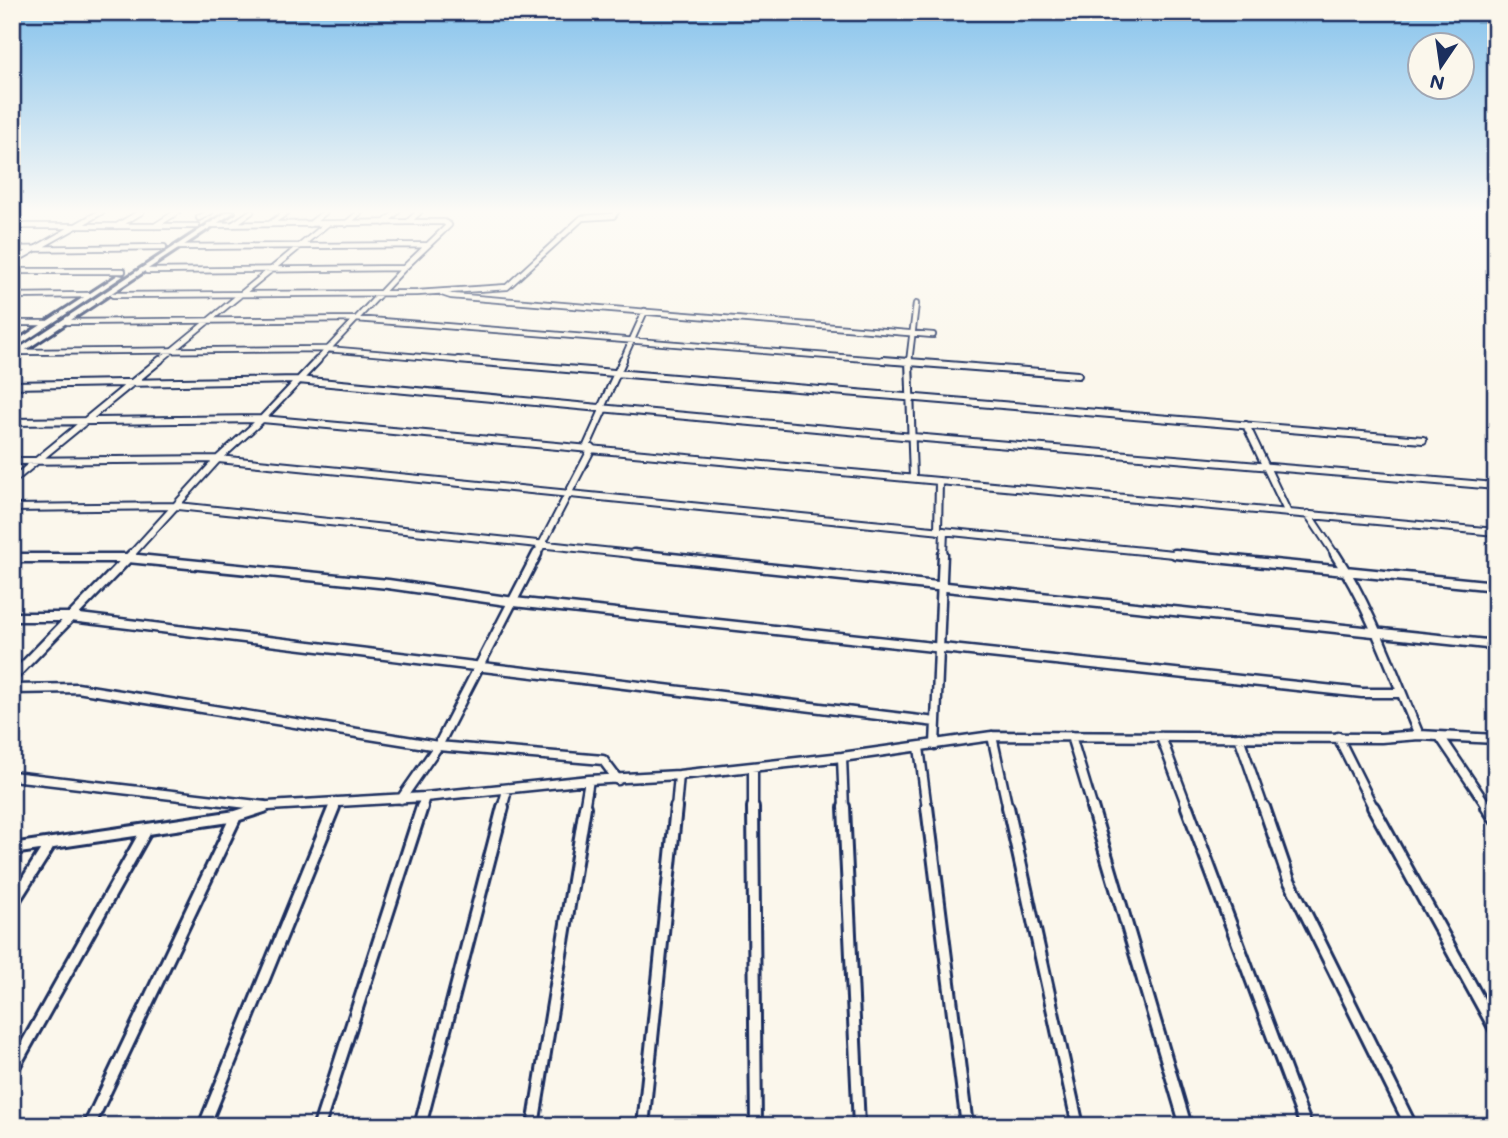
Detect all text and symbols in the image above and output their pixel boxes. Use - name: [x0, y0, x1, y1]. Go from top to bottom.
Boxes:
- north arrow: [1406, 32, 1476, 102]
- text: N: [1427, 69, 1447, 97]

